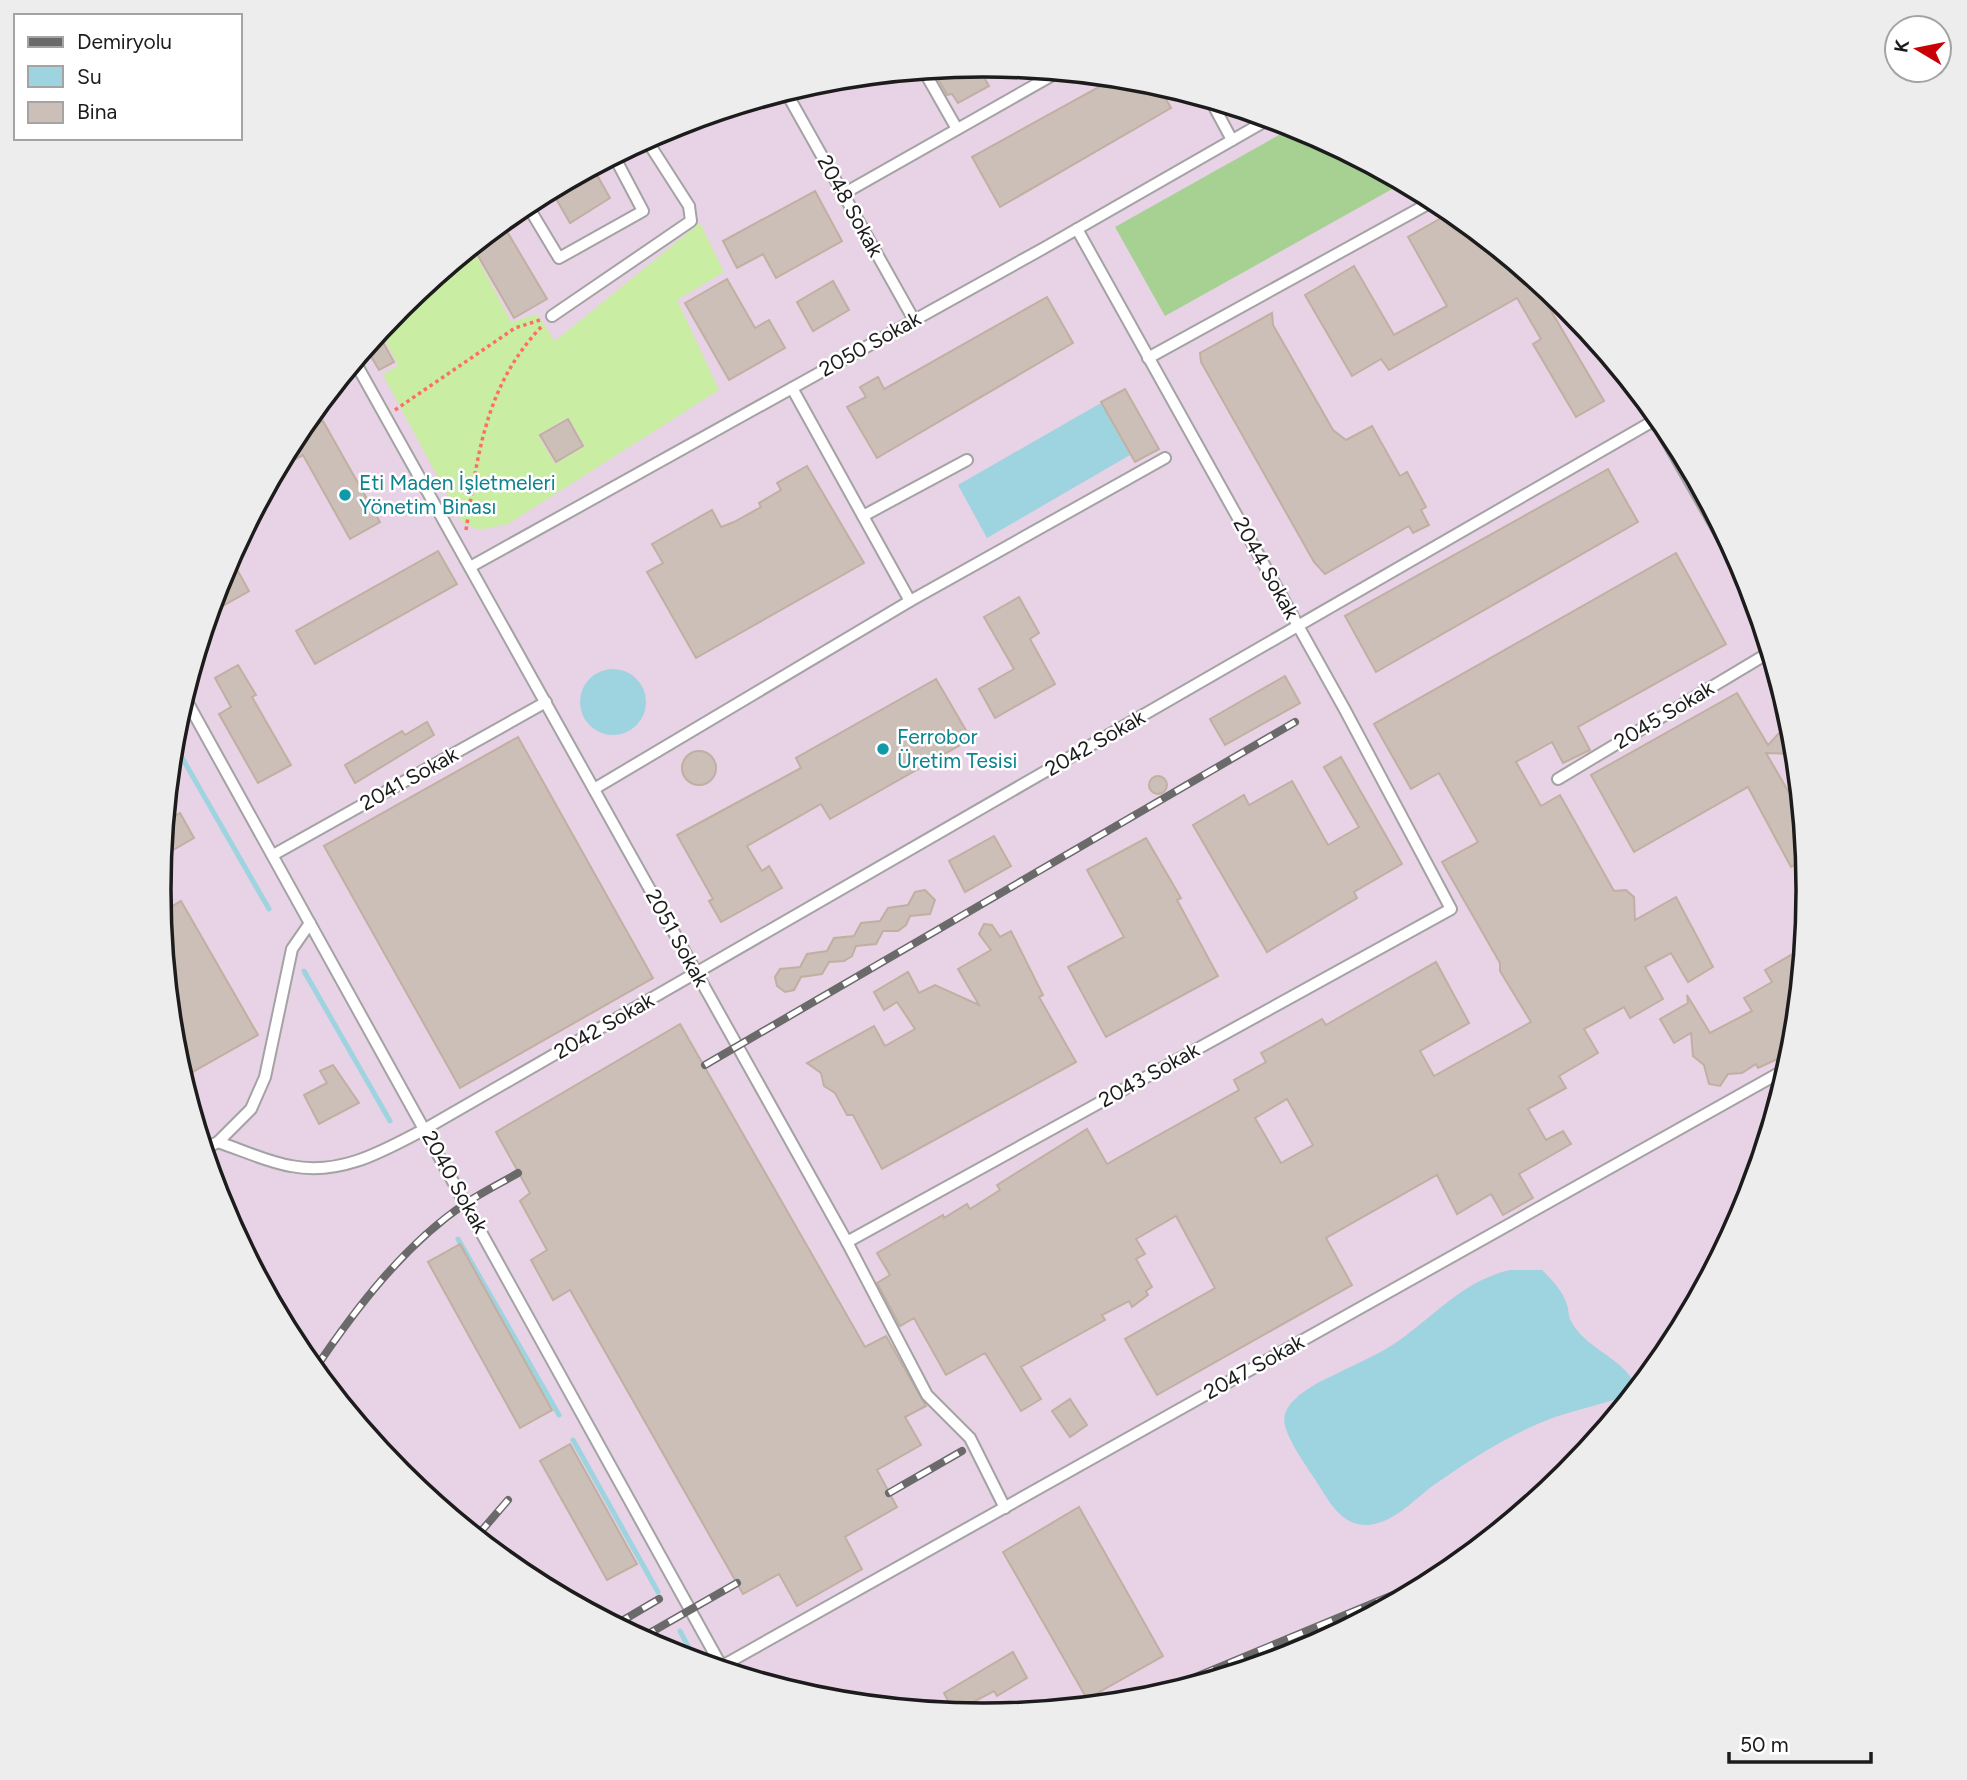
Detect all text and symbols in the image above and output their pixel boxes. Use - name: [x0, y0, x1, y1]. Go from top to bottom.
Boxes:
- legend: [14, 14, 242, 140]
- north arrow: [1883, 14, 1953, 84]
- text: Demiryolu: [77, 29, 172, 54]
- text: K: [1889, 38, 1914, 54]
- text: Su: [77, 64, 102, 89]
- text: Bina: [77, 99, 117, 124]
- street label: 2048 Sokak: [812, 151, 889, 262]
- street label: 2050 Sokak: [815, 305, 925, 382]
- place label: Eti Maden İşletmeleri Yönetim Binası: [359, 470, 556, 519]
- marker: Eti Maden İşletmeleri Yönetim Binası: [337, 487, 353, 503]
- street label: 2044 Sokak: [1228, 513, 1305, 624]
- street label: 2045 Sokak: [1610, 675, 1719, 754]
- street label: 2042 Sokak: [1040, 704, 1150, 781]
- place label: Ferrobor Üretim Tesisi: [897, 724, 1017, 773]
- street label: 2041 Sokak: [355, 741, 463, 816]
- marker: Ferrobor Üretim Tesisi: [875, 741, 891, 757]
- street label: 2051 Sokak: [641, 885, 715, 991]
- street label: 2042 Sokak: [549, 987, 659, 1064]
- street label: 2043 Sokak: [1094, 1036, 1204, 1112]
- street label: 2040 Sokak: [417, 1126, 494, 1238]
- street label: 2047 Sokak: [1199, 1328, 1309, 1404]
- scale bar: [1729, 1720, 1871, 1764]
- text: 50 m: [1740, 1732, 1789, 1757]

